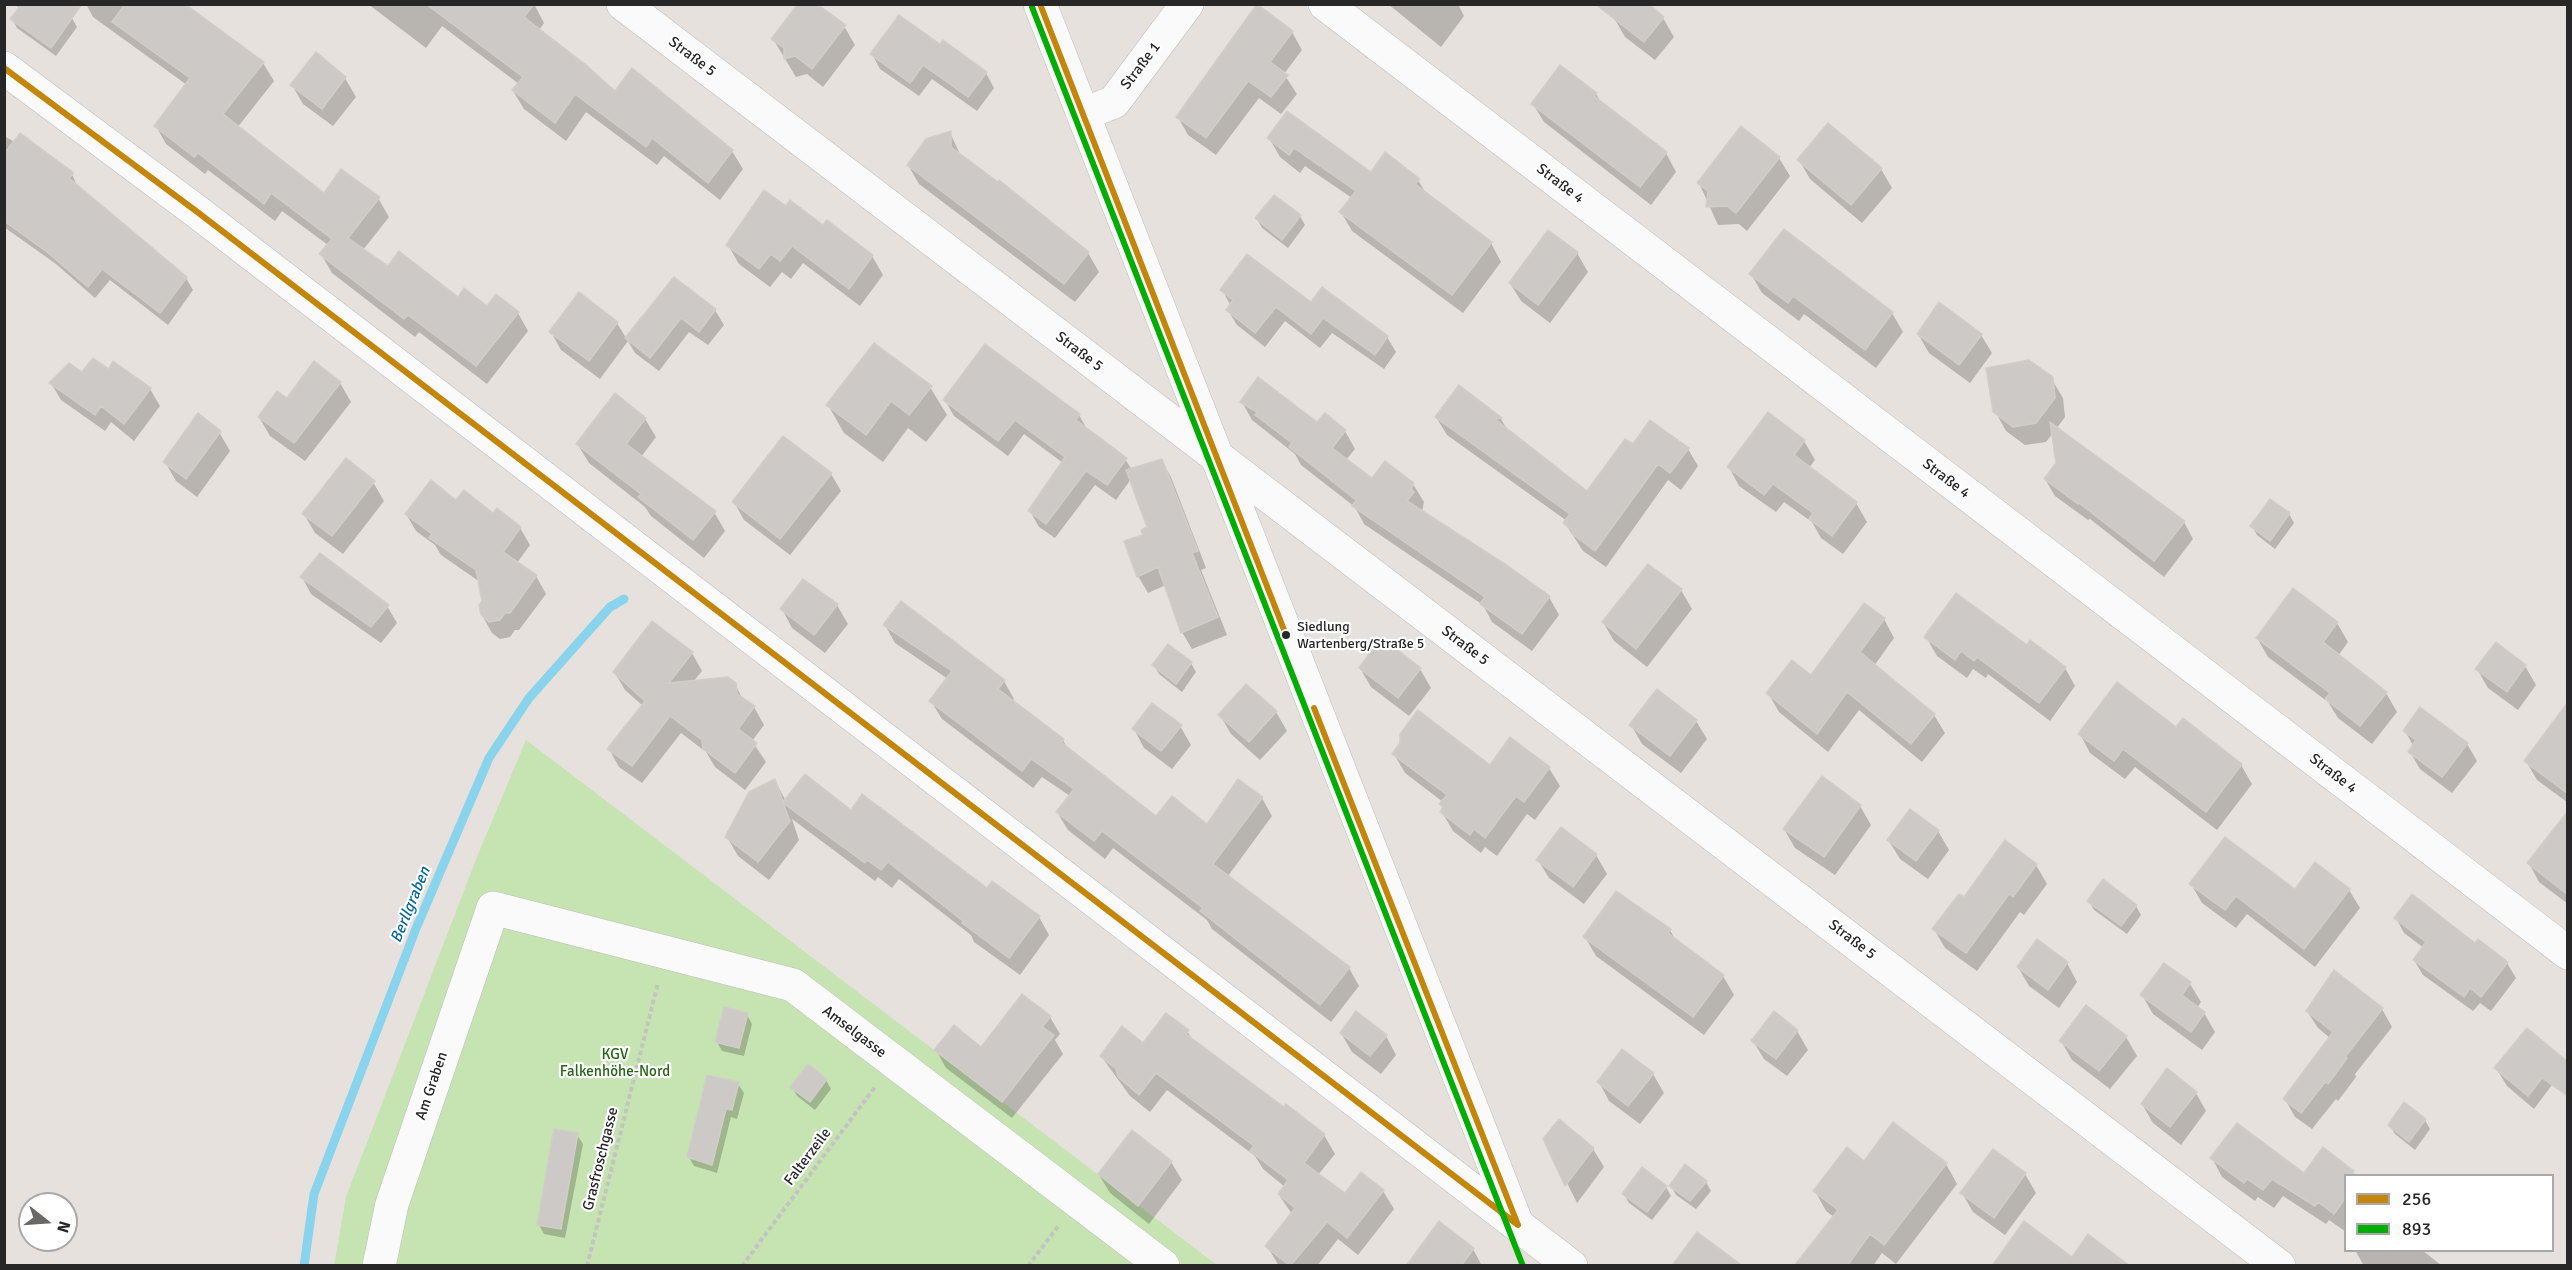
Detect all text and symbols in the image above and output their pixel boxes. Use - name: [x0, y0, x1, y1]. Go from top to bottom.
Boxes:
- street label: Straße 5: [665, 33, 719, 81]
- street label: Straße 1: [1117, 39, 1165, 93]
- street label: Straße 4: [1533, 160, 1587, 208]
- street label: Straße 5: [1052, 328, 1106, 376]
- street label: Straße 4: [1919, 455, 1973, 503]
- place label: Siedlung Wartenberg/Straße 5: [1297, 619, 1424, 652]
- street label: Straße 5: [1438, 622, 1492, 670]
- marker: Siedlung Wartenberg/Straße 5: [1280, 629, 1292, 641]
- street label: Straße 4: [2306, 750, 2360, 798]
- water label: Berllgraben: [387, 864, 435, 946]
- street label: Straße 5: [1825, 916, 1879, 964]
- street label: Amselgasse: [818, 1002, 890, 1062]
- park label: KGV Falkenhöhe-Nord: [560, 1046, 670, 1081]
- street label: Am Graben: [412, 1050, 452, 1122]
- street label: Grasfroschgasse: [580, 1106, 622, 1212]
- street label: Falterzeile: [781, 1125, 835, 1189]
- legend: [2344, 1174, 2554, 1252]
- text: 256: [2402, 1188, 2431, 1210]
- north arrow: [18, 1192, 78, 1252]
- text: N: [52, 1218, 74, 1235]
- text: 893: [2402, 1218, 2431, 1240]

